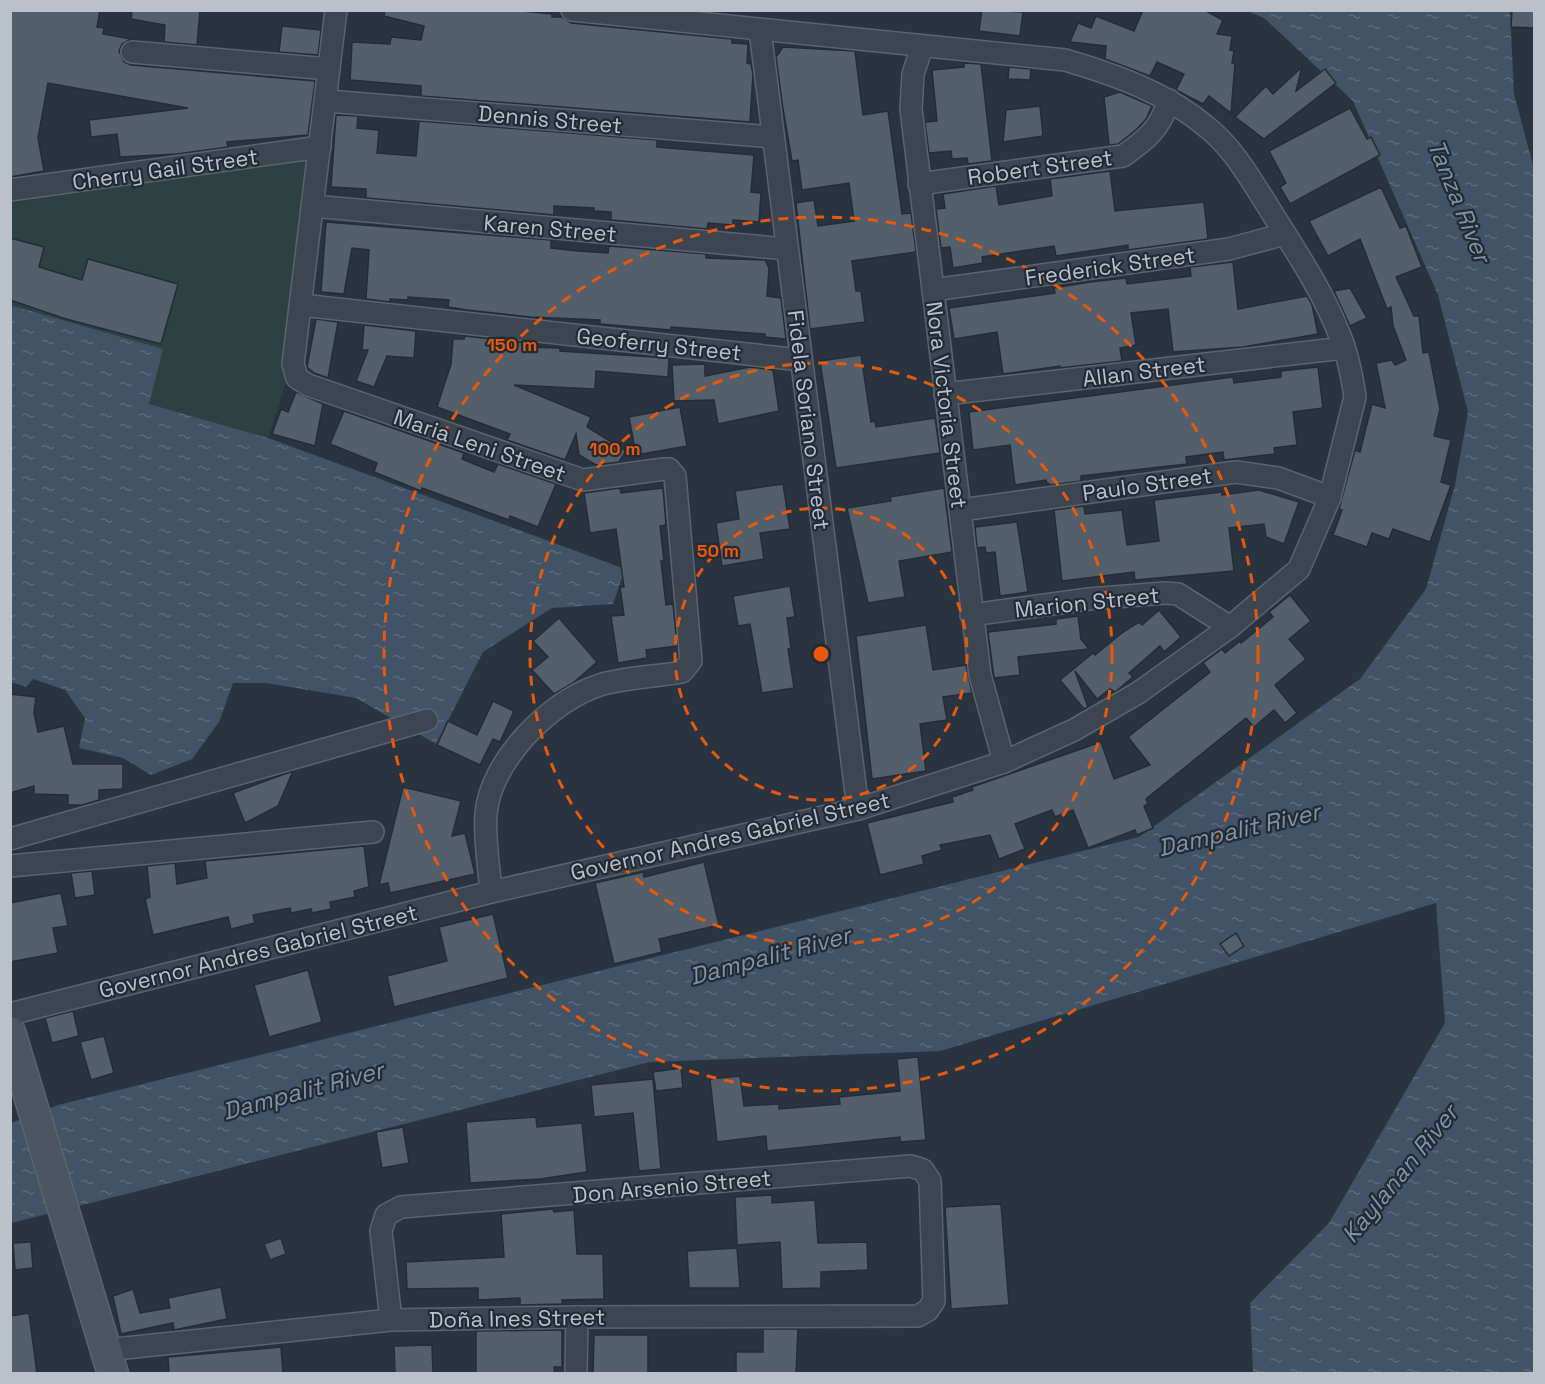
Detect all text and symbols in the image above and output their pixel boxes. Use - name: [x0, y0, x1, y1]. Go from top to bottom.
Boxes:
- street label: Dennis Street: [477, 99, 623, 139]
- water label: Tanza River: [1421, 135, 1499, 269]
- street label: Cherry Gail Street: [70, 142, 260, 196]
- street label: Robert Street: [966, 143, 1114, 191]
- street label: Karen Street: [482, 208, 618, 248]
- street label: Frederick Street: [1023, 240, 1197, 292]
- street label: Nora Victoria Street: [920, 300, 974, 510]
- street label: Fidela Soriano Street: [782, 308, 836, 532]
- street label: Geoferry Street: [575, 321, 743, 367]
- text: 150 m: [487, 333, 537, 356]
- street label: Allan Street: [1081, 350, 1207, 392]
- street label: Maria Leni Street: [390, 402, 570, 488]
- text: 100 m: [589, 437, 641, 460]
- street label: Paulo Street: [1080, 461, 1214, 507]
- text: 50 m: [697, 539, 739, 562]
- street label: Marion Street: [1013, 580, 1161, 624]
- centre of rings: [811, 644, 831, 664]
- street label: Governor Andres Gabriel Street: [567, 786, 893, 886]
- water label: Dampalit River: [1155, 795, 1326, 863]
- street label: Governor Andres Gabriel Street: [96, 898, 420, 1004]
- water label: Dampalit River: [686, 918, 857, 992]
- water label: Dampalit River: [219, 1053, 390, 1127]
- water label: Kaylanan River: [1335, 1096, 1467, 1249]
- street label: Don Arsenio Street: [572, 1163, 772, 1209]
- street label: Doña Ines Street: [429, 1302, 605, 1334]

